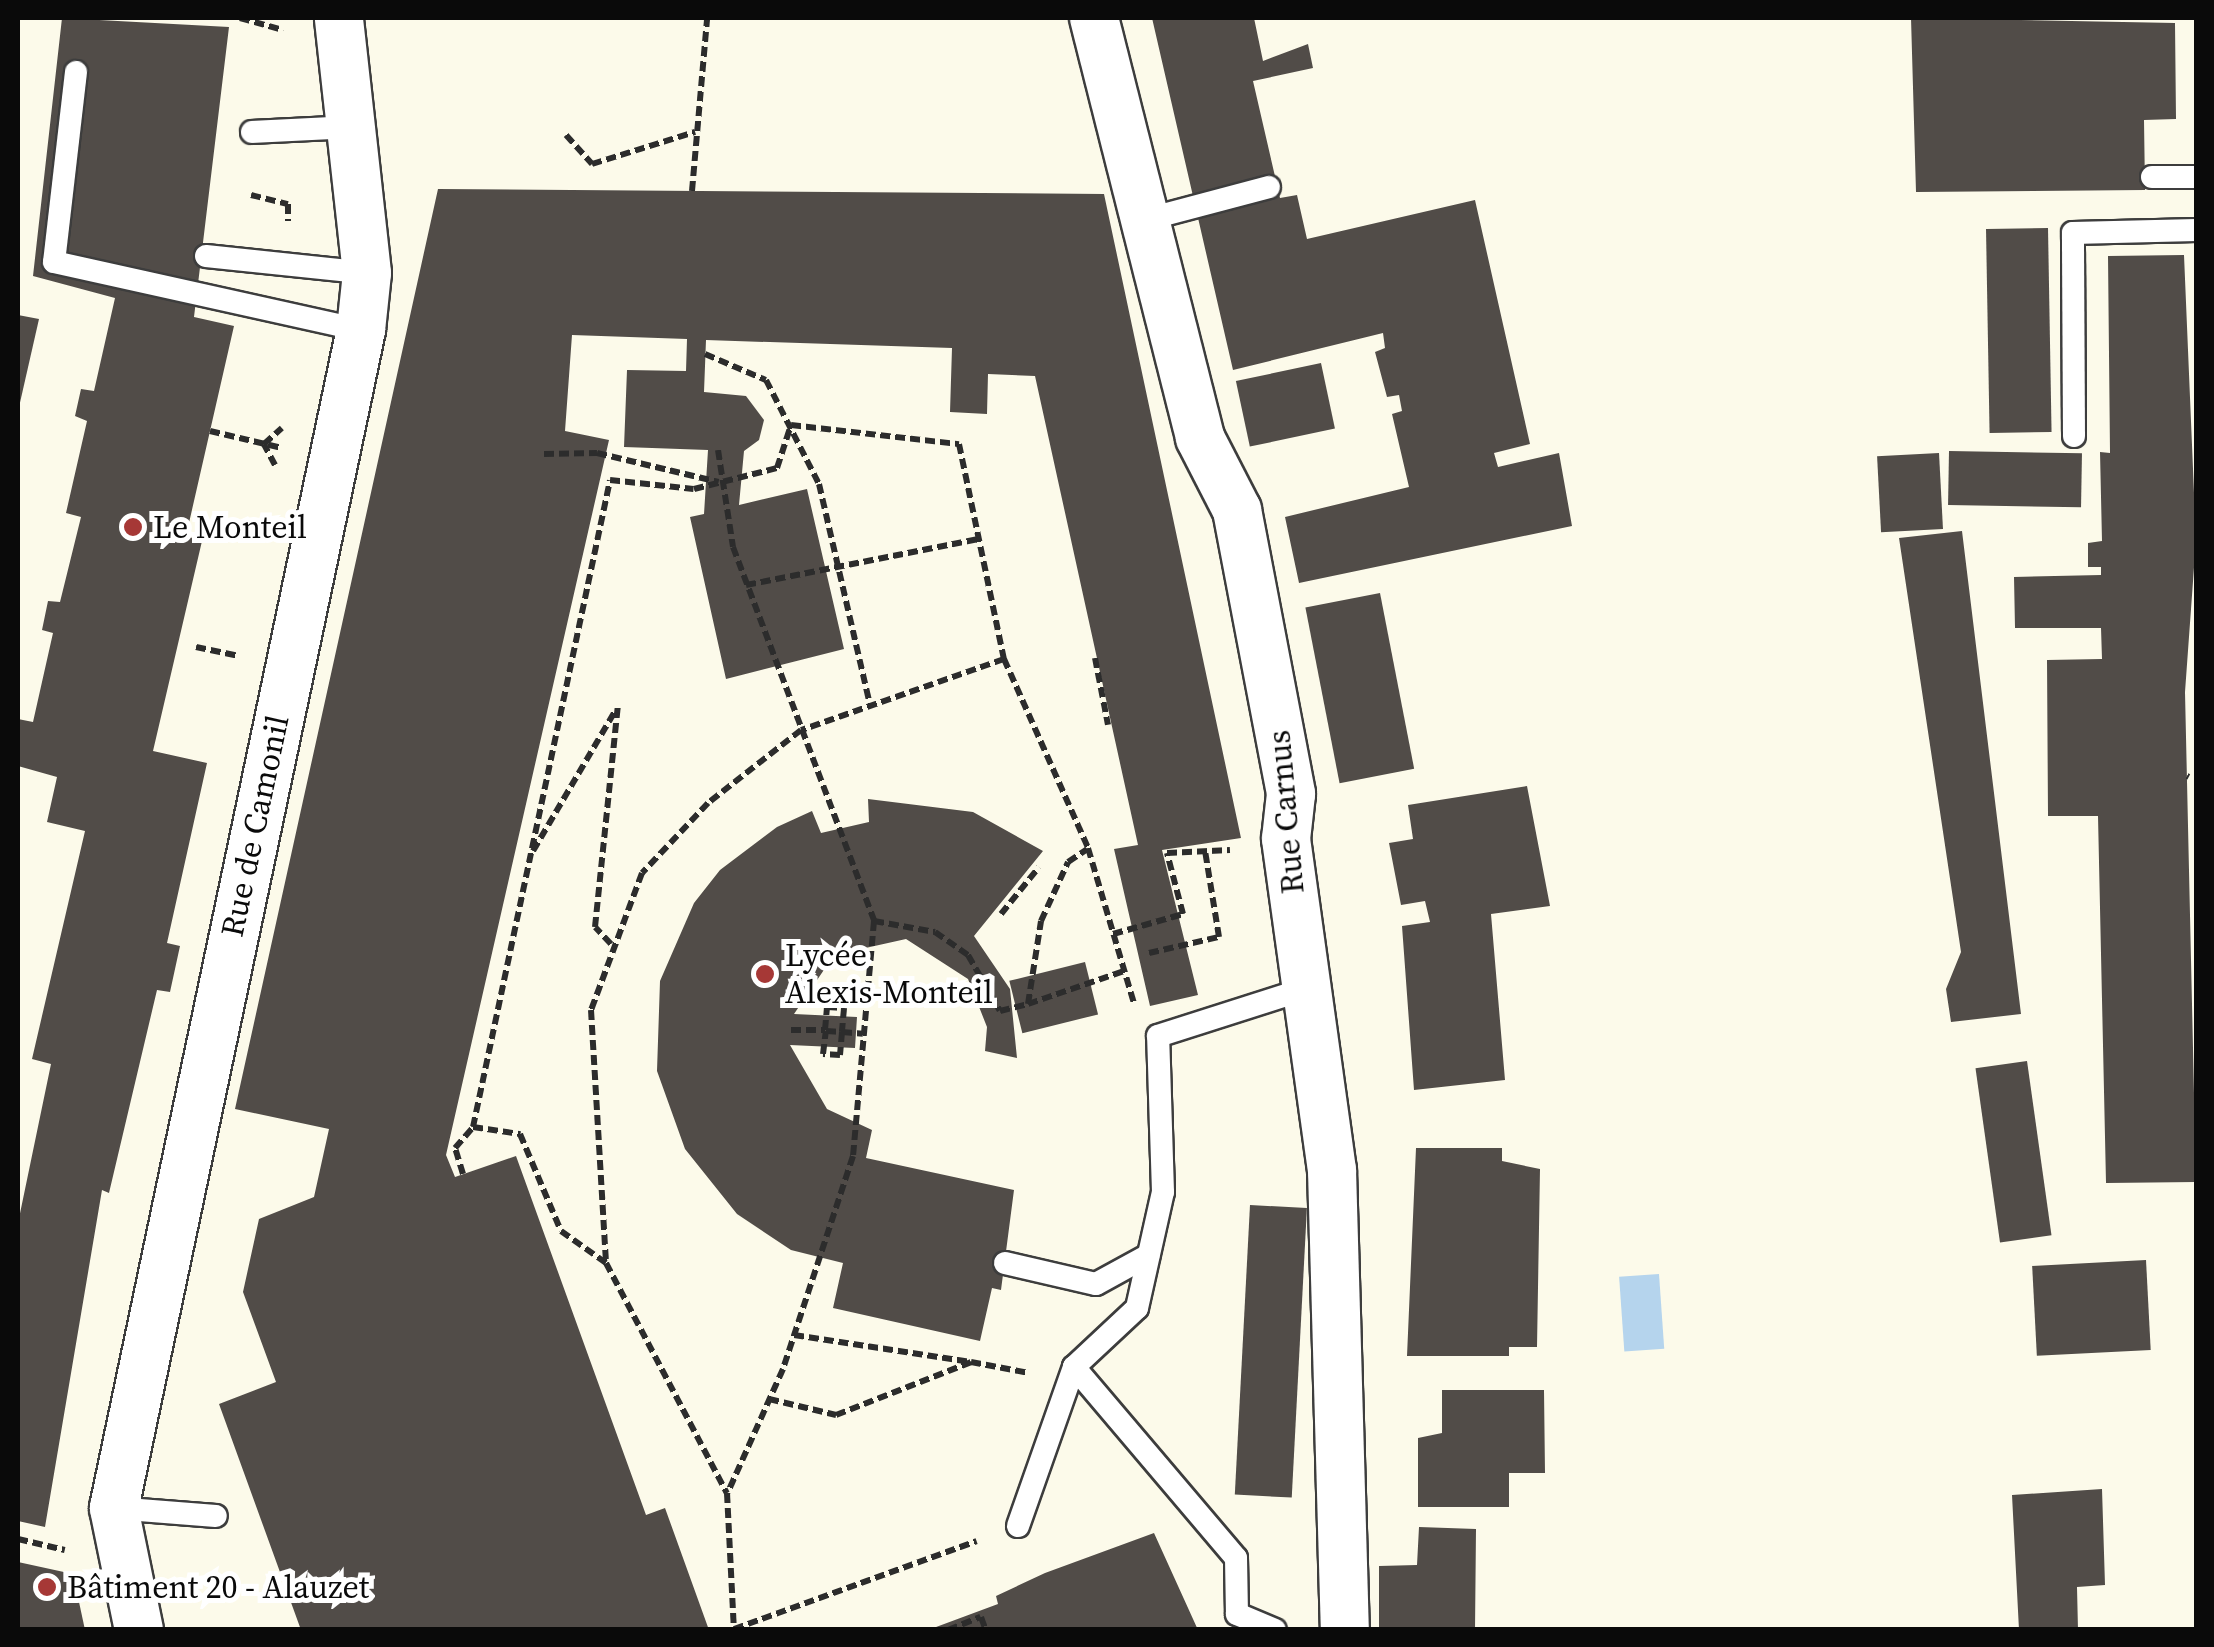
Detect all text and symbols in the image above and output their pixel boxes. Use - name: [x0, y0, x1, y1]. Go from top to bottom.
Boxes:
- place label: Le Monteil: [153, 508, 307, 546]
- marker: Le Monteil: [122, 516, 144, 538]
- street label: Rue de Camonil: [213, 712, 297, 940]
- street label: Rue Carnus: [1260, 729, 1312, 895]
- place label: Lycée Alexis-Monteil: [785, 937, 993, 1012]
- marker: Lycée Alexis-Monteil: [754, 963, 776, 985]
- place label: Bâtiment 20 - Alauzet: [67, 1568, 369, 1606]
- marker: Bâtiment 20 - Alauzet: [36, 1576, 58, 1598]

